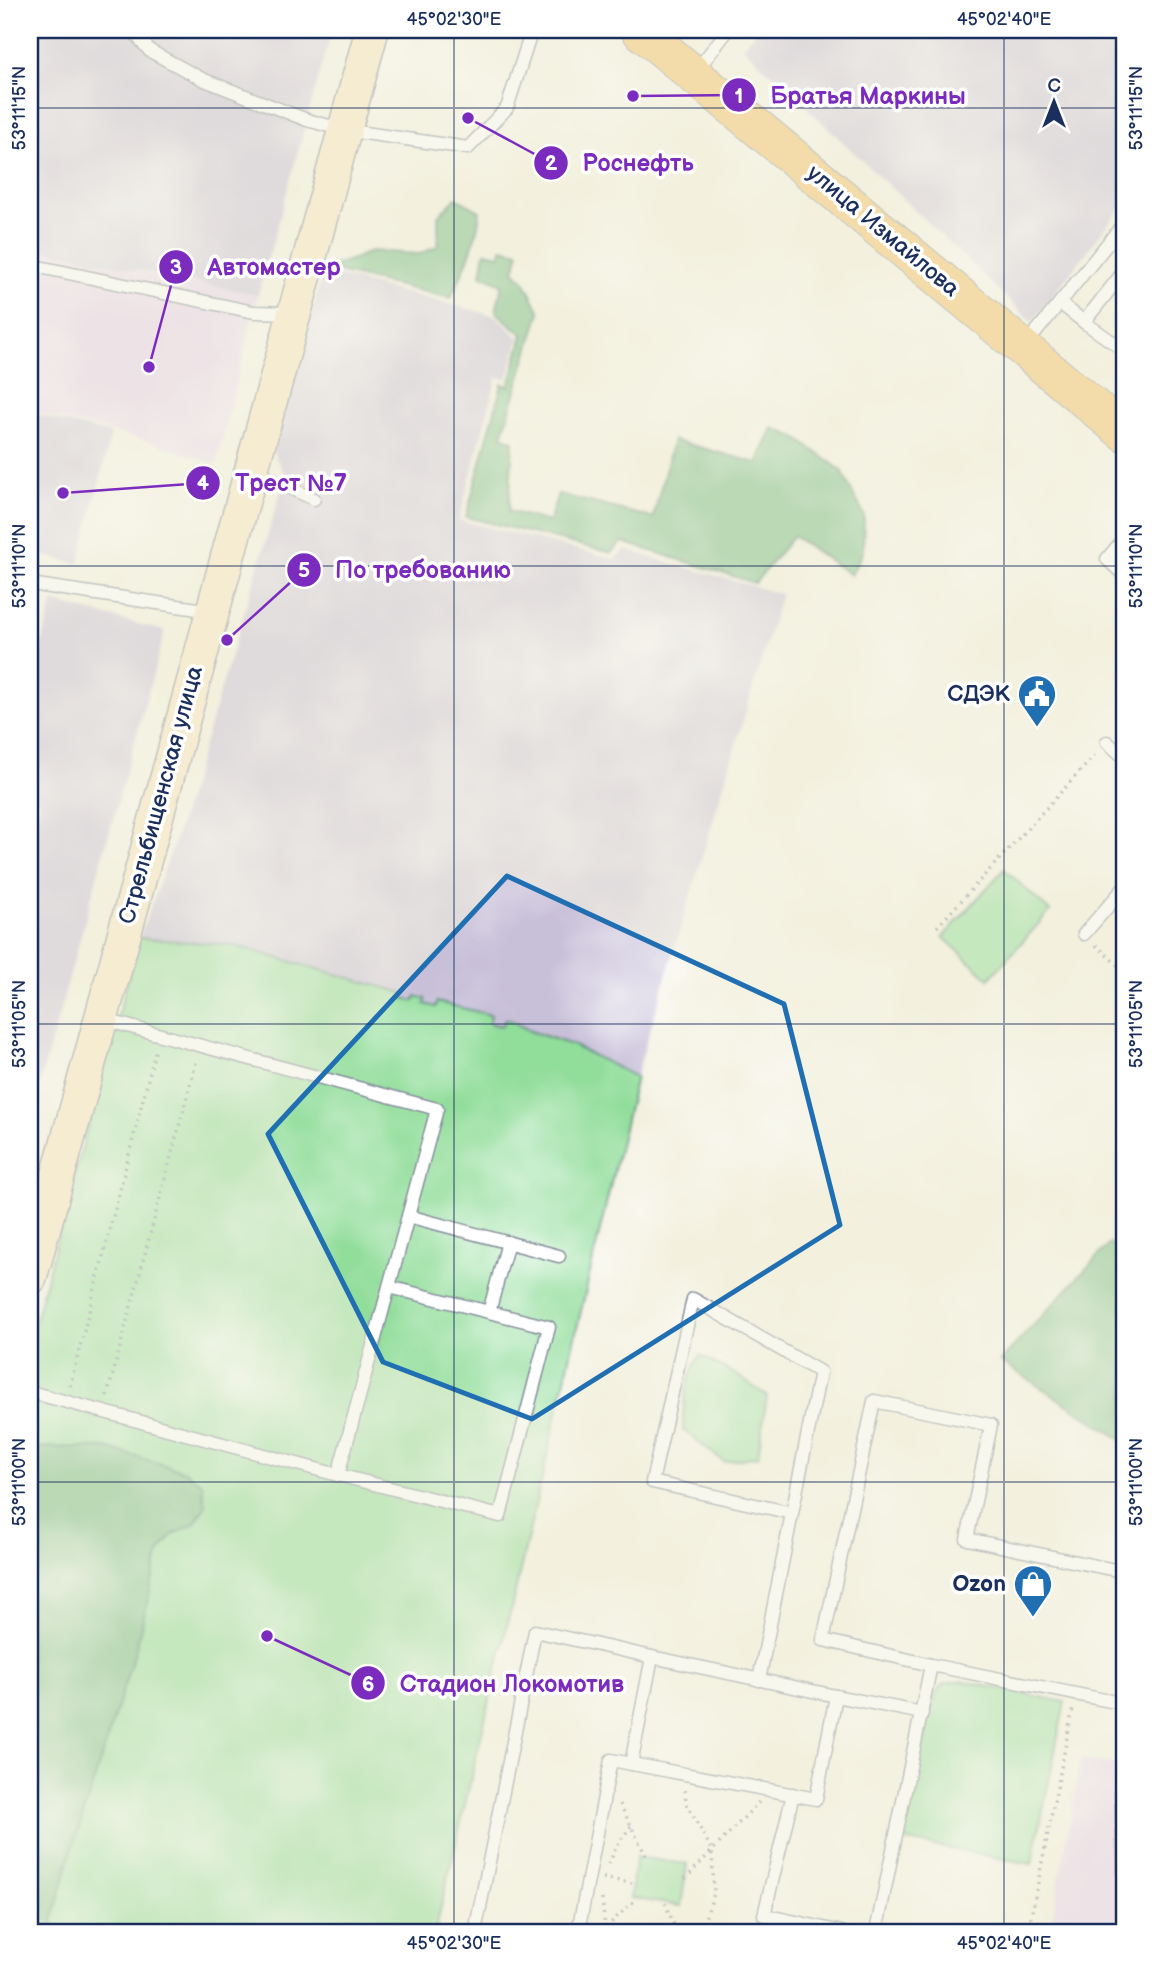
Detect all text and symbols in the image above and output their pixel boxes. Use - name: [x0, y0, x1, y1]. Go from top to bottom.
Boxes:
- text: 45°02'30"E: [407, 9, 502, 30]
- text: 45°02'40"E: [957, 9, 1052, 30]
- text: 53°11'15"N: [9, 66, 30, 150]
- north arrow: [1018, 66, 1088, 136]
- text: 53°11'15"N: [1126, 66, 1147, 150]
- callout: Братья Маркины: [721, 73, 980, 118]
- text: С: [1047, 75, 1061, 98]
- text: Братья Маркины: [770, 82, 966, 111]
- text: 1: [735, 84, 743, 109]
- callout: Роснефть: [533, 140, 707, 185]
- text: Роснефть: [582, 149, 694, 178]
- text: 2: [545, 151, 558, 176]
- street label: улица Измайлова: [801, 159, 965, 303]
- callout: Автомастер: [158, 244, 354, 289]
- text: Автомастер: [206, 253, 341, 282]
- text: 3: [170, 255, 182, 280]
- callout: Трест №7: [186, 460, 361, 505]
- text: Трест №7: [235, 469, 347, 498]
- text: 4: [197, 471, 210, 496]
- text: 53°11'10"N: [9, 523, 30, 609]
- text: 53°11'10"N: [1126, 523, 1147, 609]
- callout: По требованию: [286, 547, 525, 592]
- text: По требованию: [335, 556, 511, 585]
- text: 5: [298, 558, 310, 583]
- street label: Стрельбищенская улица: [113, 663, 209, 927]
- public building icon: СДЭК: [1016, 673, 1058, 728]
- place label: СДЭК: [947, 680, 1011, 708]
- text: 53°11'05"N: [9, 980, 30, 1068]
- text: 53°11'05"N: [1126, 980, 1147, 1068]
- text: 53°11'00"N: [9, 1438, 30, 1526]
- text: 53°11'00"N: [1126, 1438, 1147, 1526]
- shop icon: Ozon: [1012, 1563, 1054, 1618]
- place label: Ozon: [952, 1570, 1006, 1598]
- callout: Стадион Локомотив: [351, 1661, 638, 1706]
- text: Стадион Локомотив: [400, 1670, 624, 1699]
- text: 6: [362, 1672, 374, 1697]
- text: 45°02'30"E: [407, 1933, 502, 1954]
- text: 45°02'40"E: [957, 1933, 1052, 1954]

